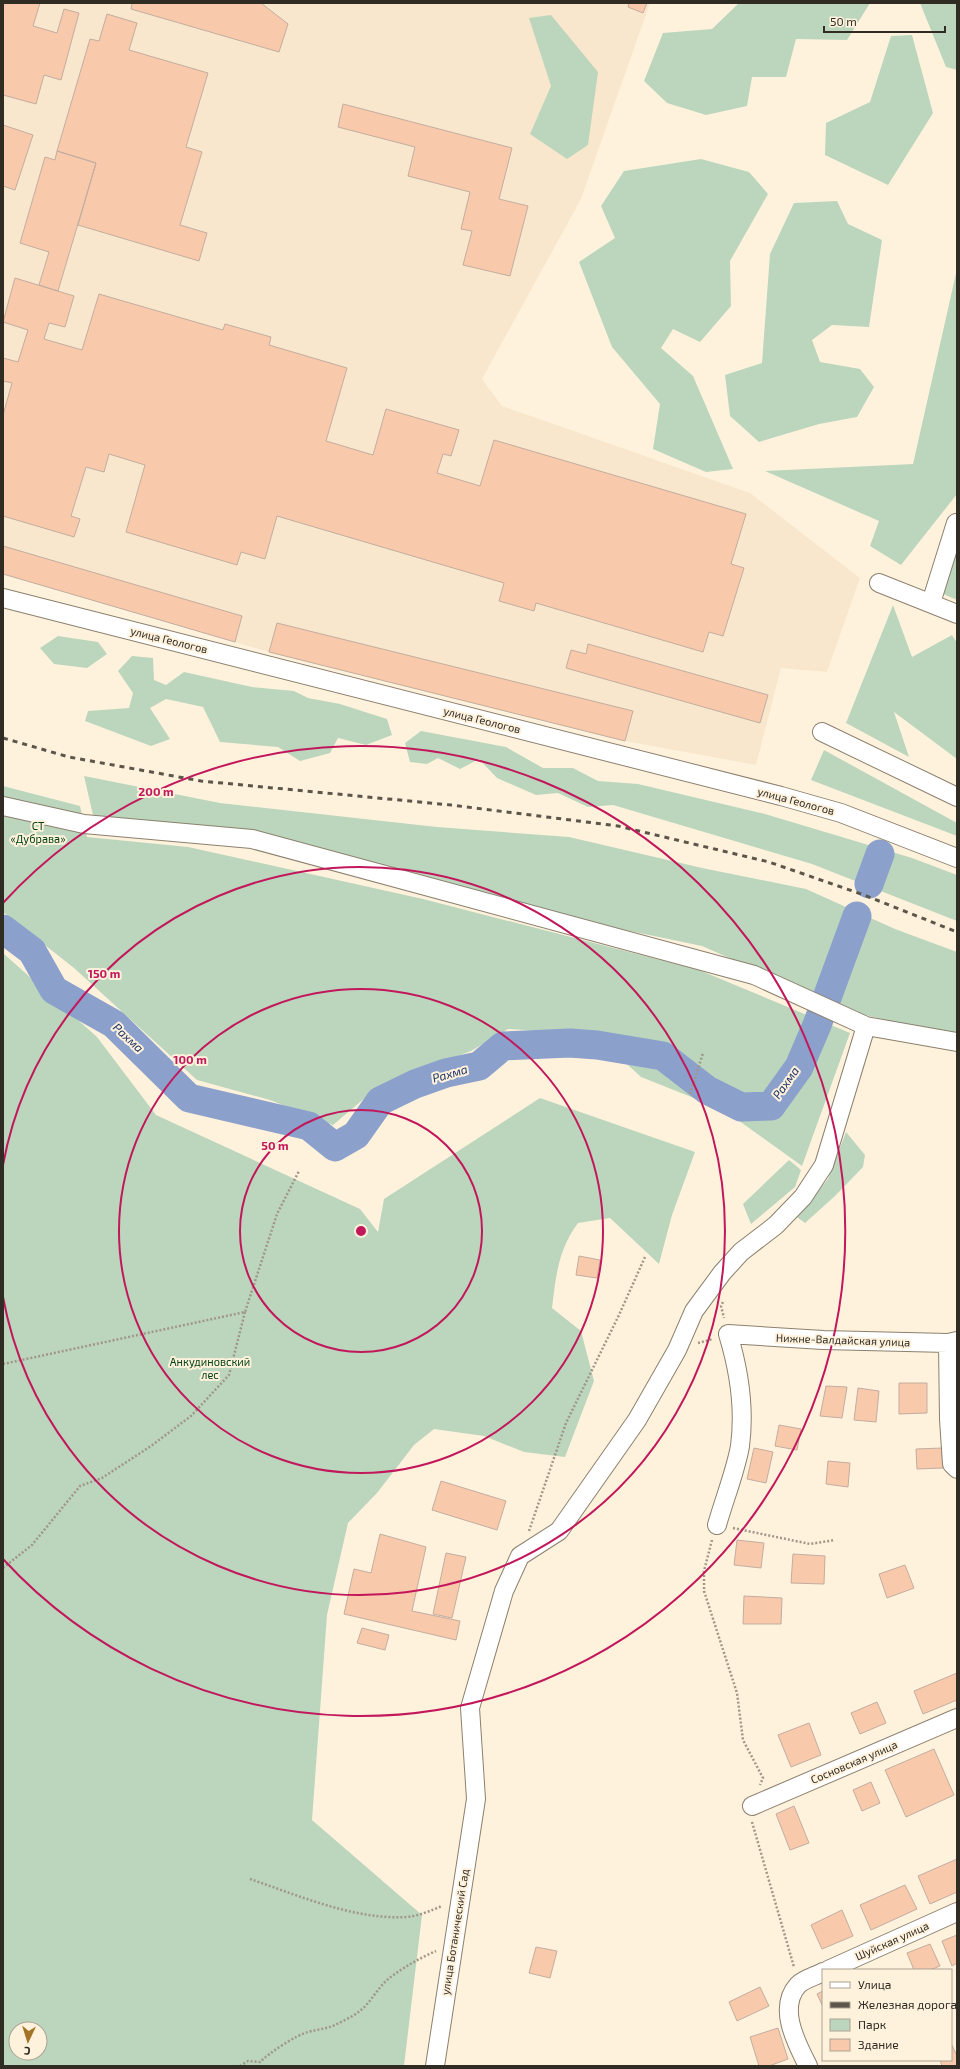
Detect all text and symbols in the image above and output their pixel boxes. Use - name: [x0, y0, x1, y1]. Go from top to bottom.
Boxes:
- scale bar: [824, 8, 945, 34]
- text: 50 m: [830, 14, 857, 28]
- street label: улица Геологов: [129, 624, 209, 656]
- street label: улица Геологов: [442, 704, 522, 736]
- text: 200 m: [138, 784, 174, 798]
- street label: улица Геологов: [756, 784, 836, 818]
- park label: СТ «Дубрава»: [10, 819, 66, 846]
- text: 150 m: [88, 966, 120, 980]
- water label: Рахма: [111, 1020, 147, 1055]
- text: 100 m: [173, 1052, 207, 1066]
- water label: Рахма: [430, 1061, 469, 1085]
- water label: Рахма: [769, 1064, 801, 1101]
- text: 50 m: [261, 1138, 289, 1152]
- centre of rings: [354, 1224, 368, 1238]
- street label: Нижне-Валдайская улица: [776, 1331, 910, 1349]
- park label: Анкудиновский лес: [170, 1355, 250, 1381]
- street label: Сосновская улица: [808, 1737, 900, 1787]
- street label: улица Ботанический Сад: [438, 1867, 472, 1996]
- street label: Шуйская улица: [853, 1919, 931, 1963]
- legend: [822, 1969, 952, 2061]
- text: Улица: [858, 1977, 891, 1991]
- text: Железная дорога: [858, 1997, 957, 2011]
- text: Парк: [858, 2017, 887, 2031]
- north arrow: [8, 2021, 48, 2061]
- text: Здание: [858, 2037, 899, 2051]
- text: С: [23, 2045, 31, 2058]

